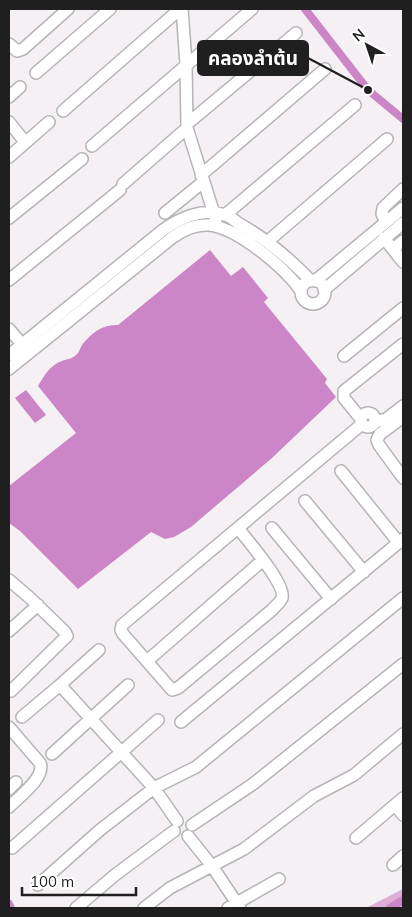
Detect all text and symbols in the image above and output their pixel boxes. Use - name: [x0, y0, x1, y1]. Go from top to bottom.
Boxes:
- north arrow: [342, 20, 392, 70]
- text: N: [349, 25, 368, 45]
- callout: คลองลำต้น: [198, 41, 308, 75]
- text: คลองลำต้น: [208, 46, 298, 70]
- scale bar: [22, 864, 136, 896]
- text: 100 m: [30, 872, 74, 891]

